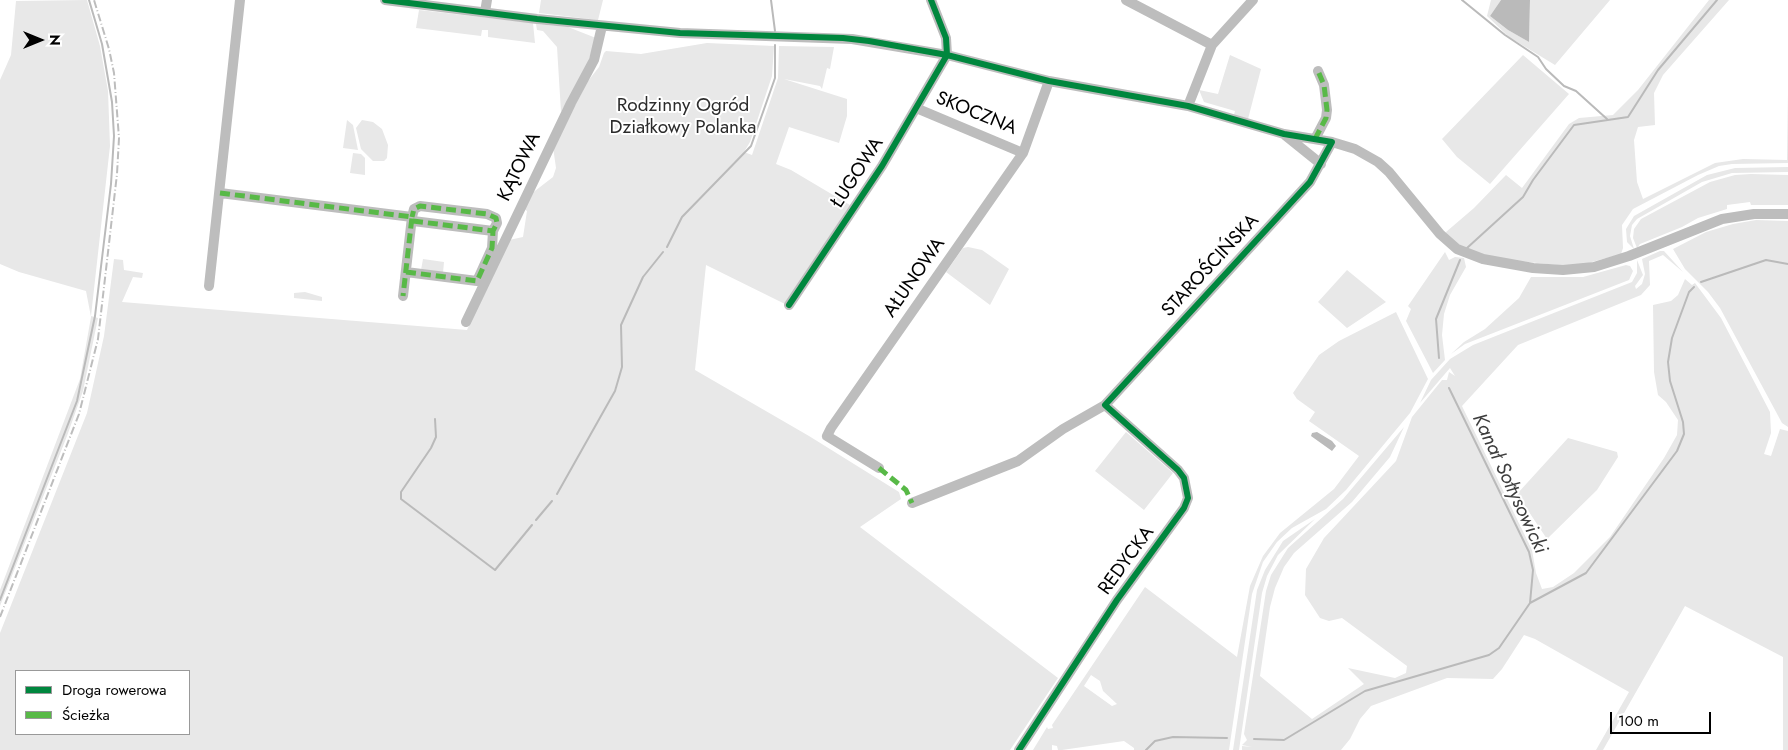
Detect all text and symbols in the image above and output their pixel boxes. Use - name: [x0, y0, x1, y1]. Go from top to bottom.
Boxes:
- north arrow: [15, 15, 65, 65]
- text: N: [45, 34, 65, 46]
- street label: SKOCZNA: [932, 87, 1020, 141]
- park label: Rodzinny Ogród Działkowy Polanka: [609, 95, 757, 139]
- street label: KĄTOWA: [494, 129, 546, 205]
- street label: ŁUGOWA: [827, 134, 889, 212]
- street label: STAROŚCIŃSKA: [1158, 210, 1264, 322]
- street label: AŁUNOWA: [879, 234, 951, 322]
- water label: Kanał Sołtysowicki: [1466, 410, 1552, 558]
- street label: REDYCKA: [1094, 522, 1160, 600]
- legend: [15, 670, 190, 735]
- text: Droga rowerowa: [62, 679, 166, 701]
- scale bar: [1613, 702, 1714, 734]
- text: Ścieżka: [62, 704, 110, 726]
- text: 100 m: [1618, 710, 1659, 732]

